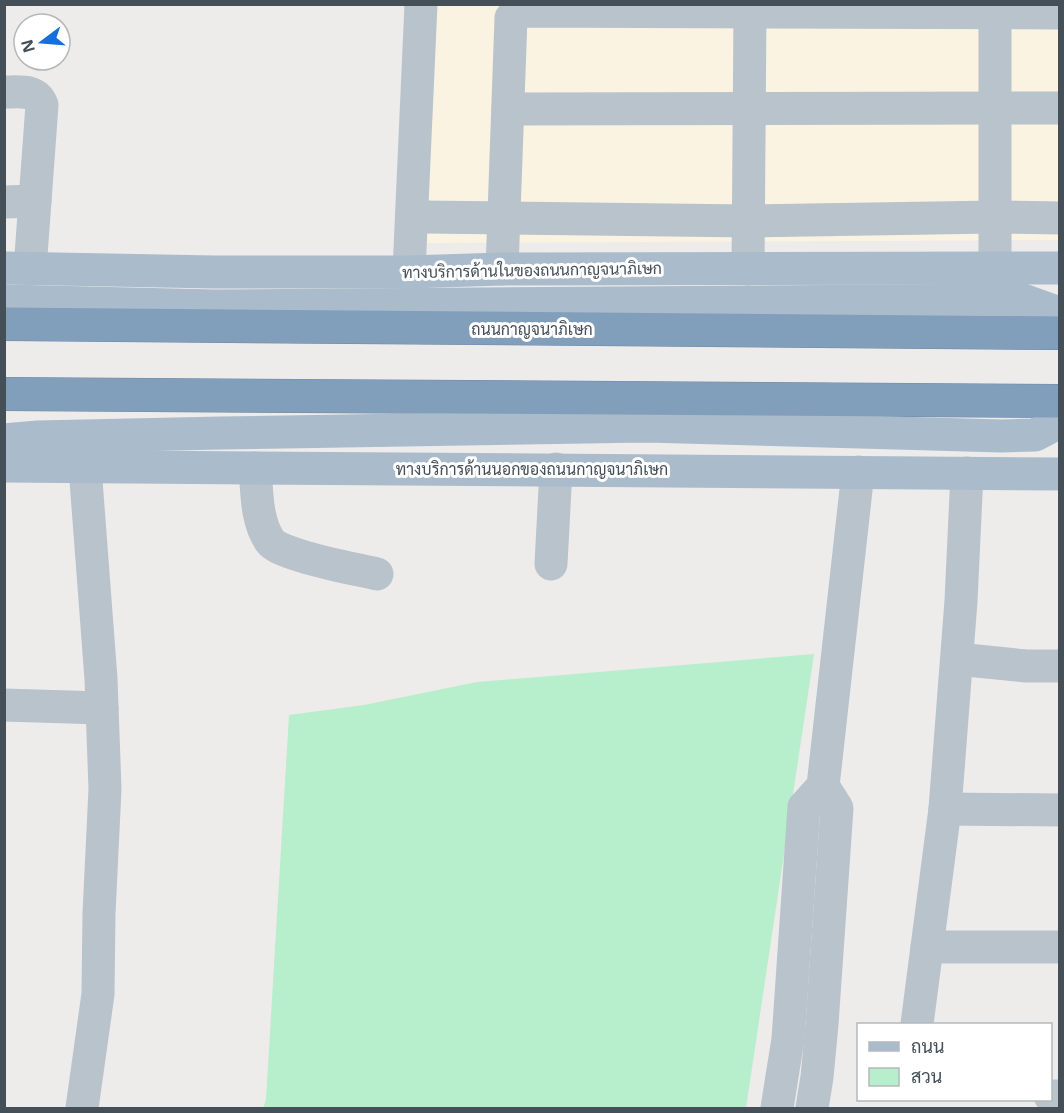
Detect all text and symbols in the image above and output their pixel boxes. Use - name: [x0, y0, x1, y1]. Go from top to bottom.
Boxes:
- north arrow: [12, 12, 72, 72]
- text: N: [15, 37, 40, 55]
- street label: ทางบริการด้านในของถนนกาญจนาภิเษก: [402, 257, 662, 283]
- street label: ถนนกาญจนาภิเษก: [471, 318, 593, 340]
- street label: ทางบริการด้านนอกของถนนกาญจนาภิเษก: [396, 458, 668, 480]
- legend: [857, 1023, 1052, 1101]
- text: ถนน: [911, 1034, 944, 1058]
- text: สวน: [911, 1064, 942, 1088]

